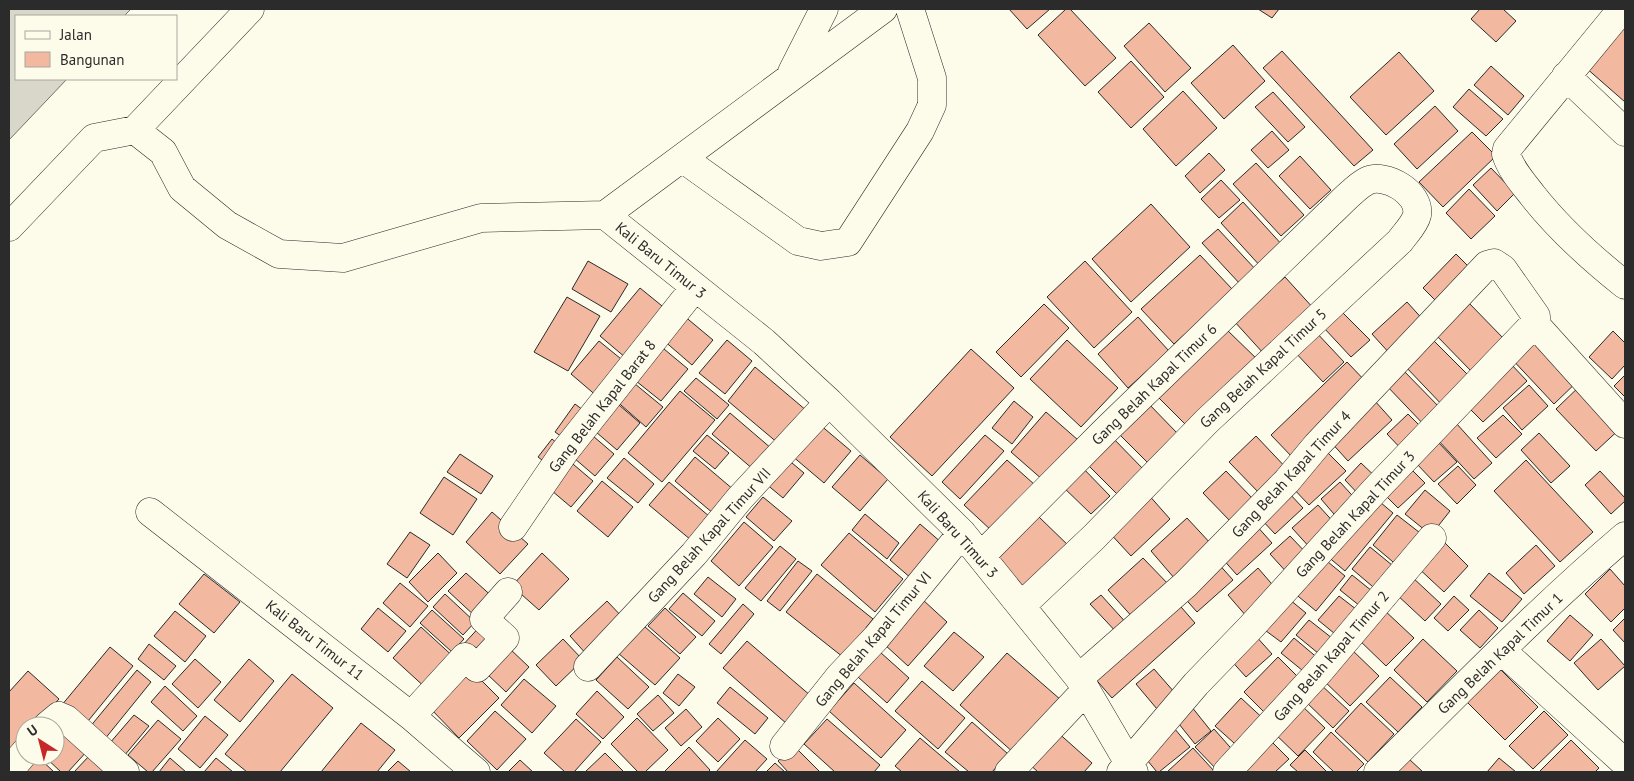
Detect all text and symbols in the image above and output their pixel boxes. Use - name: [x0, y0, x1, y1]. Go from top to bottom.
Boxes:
- legend: [15, 15, 178, 80]
- text: Jalan: [59, 25, 92, 44]
- text: Bangunan: [60, 50, 124, 69]
- street label: Kali Baru Timur 3: [612, 218, 710, 302]
- street label: Gang Belah Kapal Timur 5: [1196, 304, 1330, 432]
- street label: Gang Belah Kapal Timur 6: [1087, 319, 1221, 449]
- street label: Gang Belah Kapal Barat 8: [544, 336, 660, 476]
- street label: Gang Belah Kapal Timur 4: [1227, 407, 1355, 541]
- street label: Gang Belah Kapal Timur 3: [1291, 447, 1419, 581]
- street label: Gang Belah Kapal Timur VII: [643, 463, 775, 607]
- street label: Kali Baru Timur 3: [914, 486, 1002, 582]
- street label: Gang Belah Kapal Timur VI: [811, 567, 935, 711]
- street label: Gang Belah Kapal Timur 2: [1269, 587, 1393, 725]
- street label: Gang Belah Kapal Timur 1: [1433, 588, 1567, 718]
- street label: Kali Baru Timur 11: [262, 596, 368, 684]
- north arrow: [15, 716, 65, 766]
- text: U: [24, 721, 41, 740]

